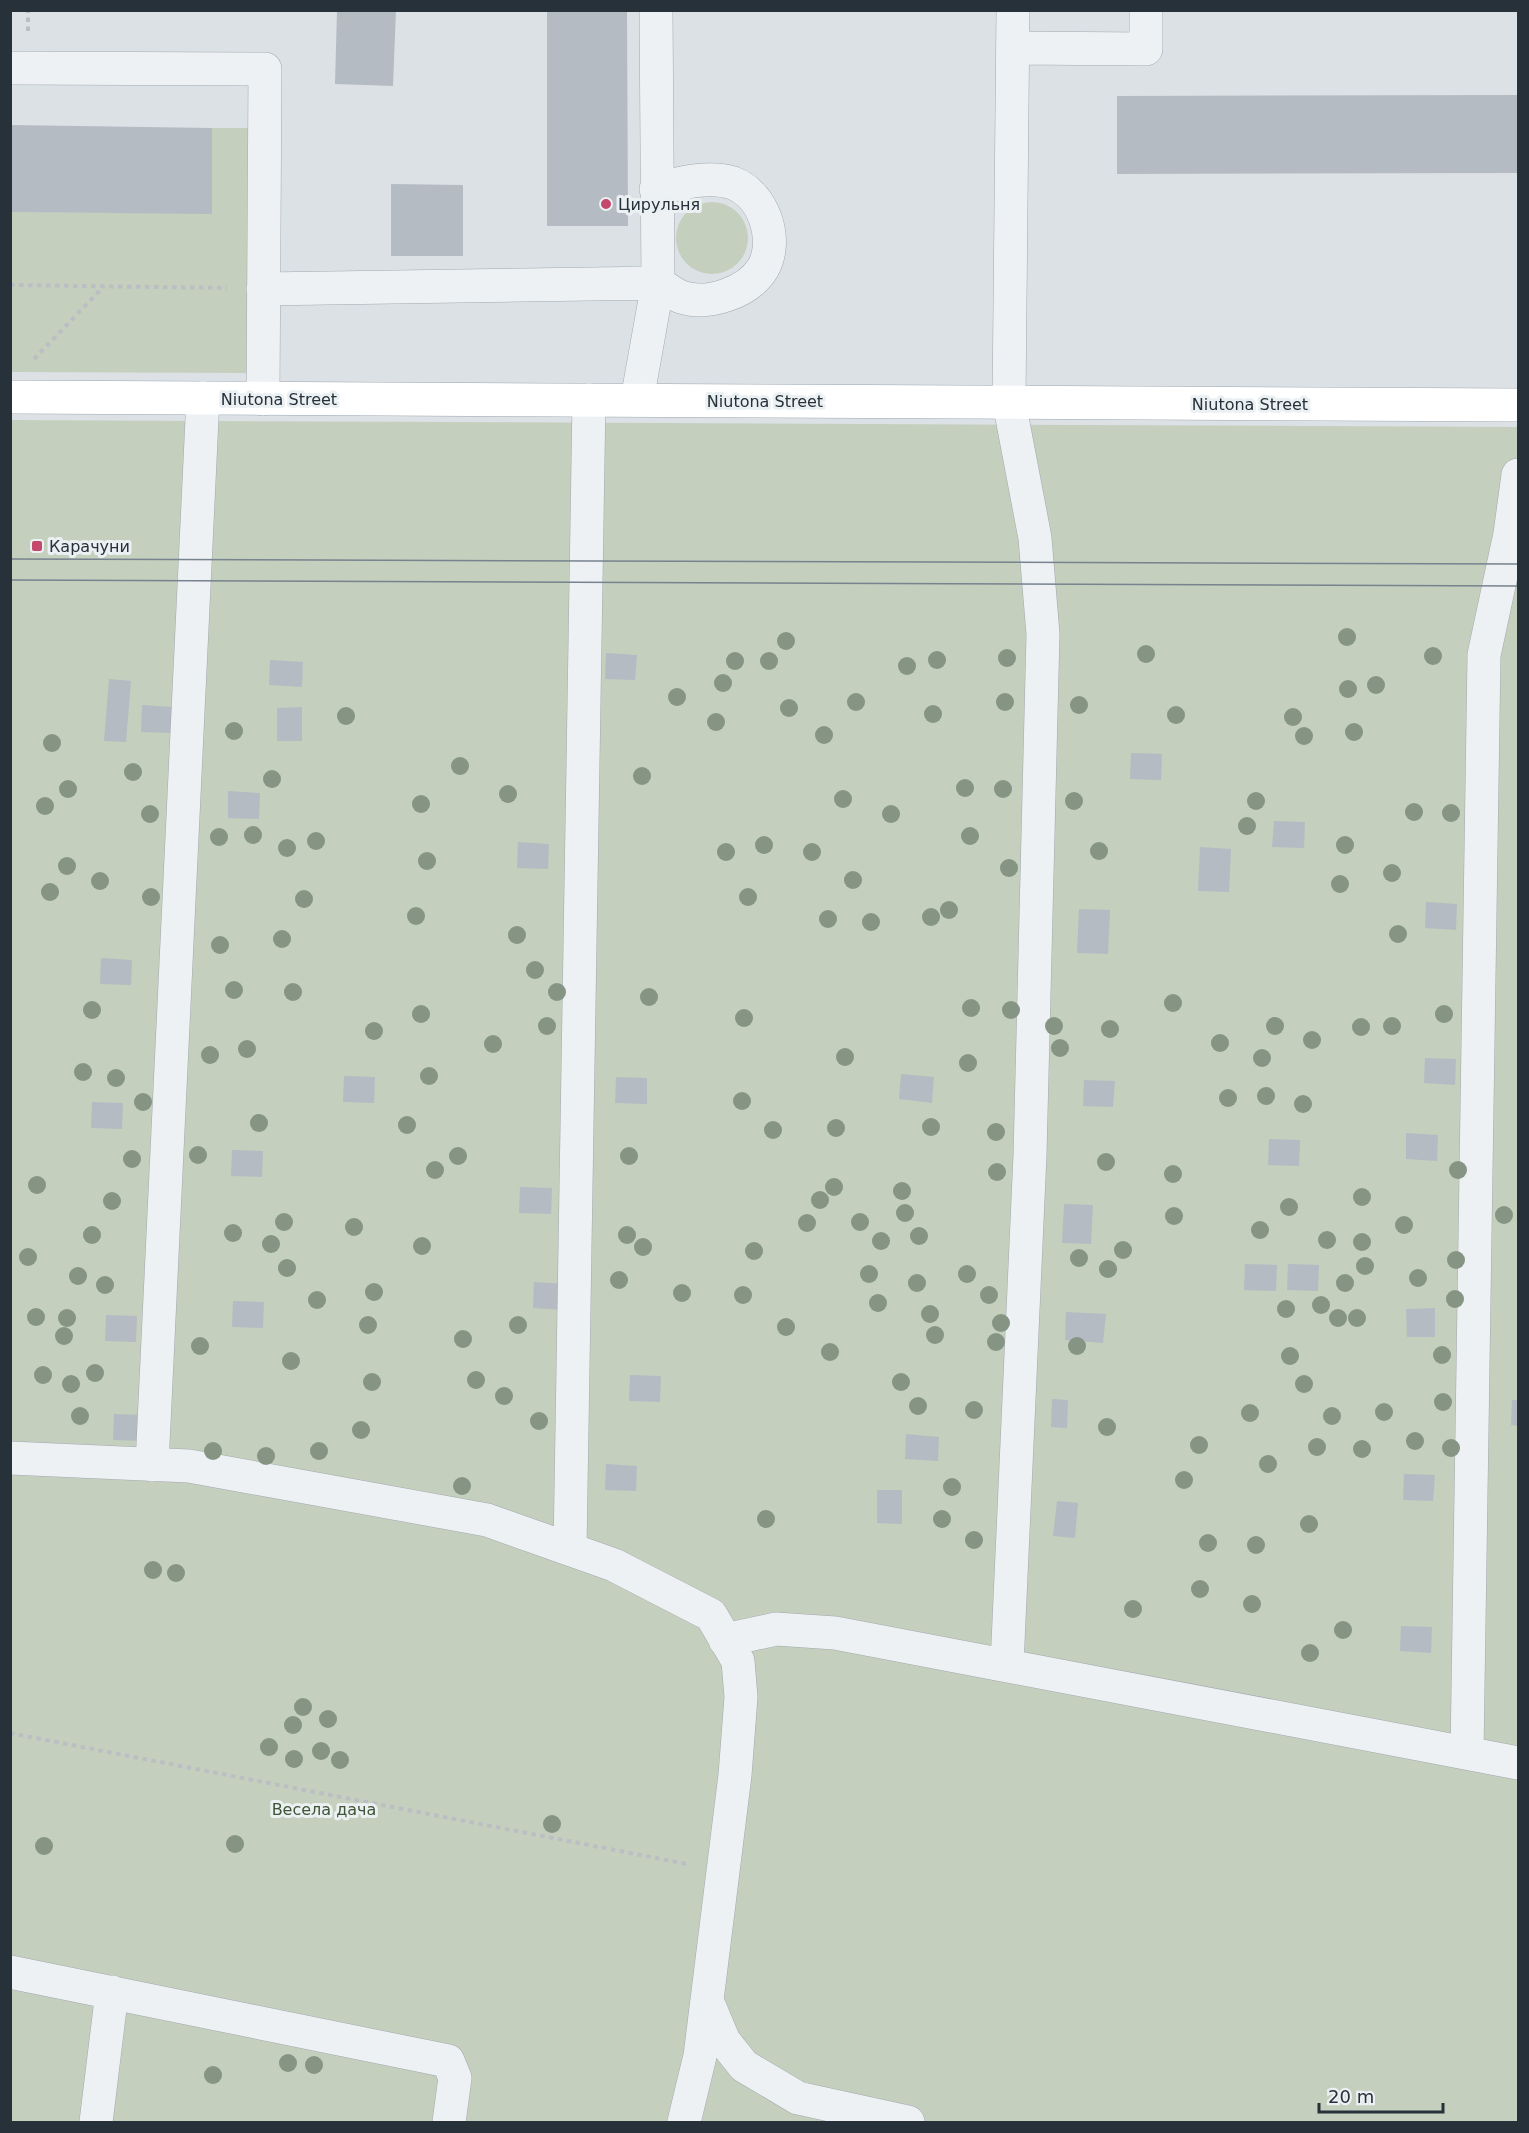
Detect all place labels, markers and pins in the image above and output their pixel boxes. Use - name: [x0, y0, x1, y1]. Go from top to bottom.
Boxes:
- place label: Цирульня: [618, 195, 700, 214]
- marker: Цирульня: [599, 197, 613, 211]
- place label: Карачуни: [49, 537, 130, 556]
- marker: Карачуни: [30, 539, 44, 553]

